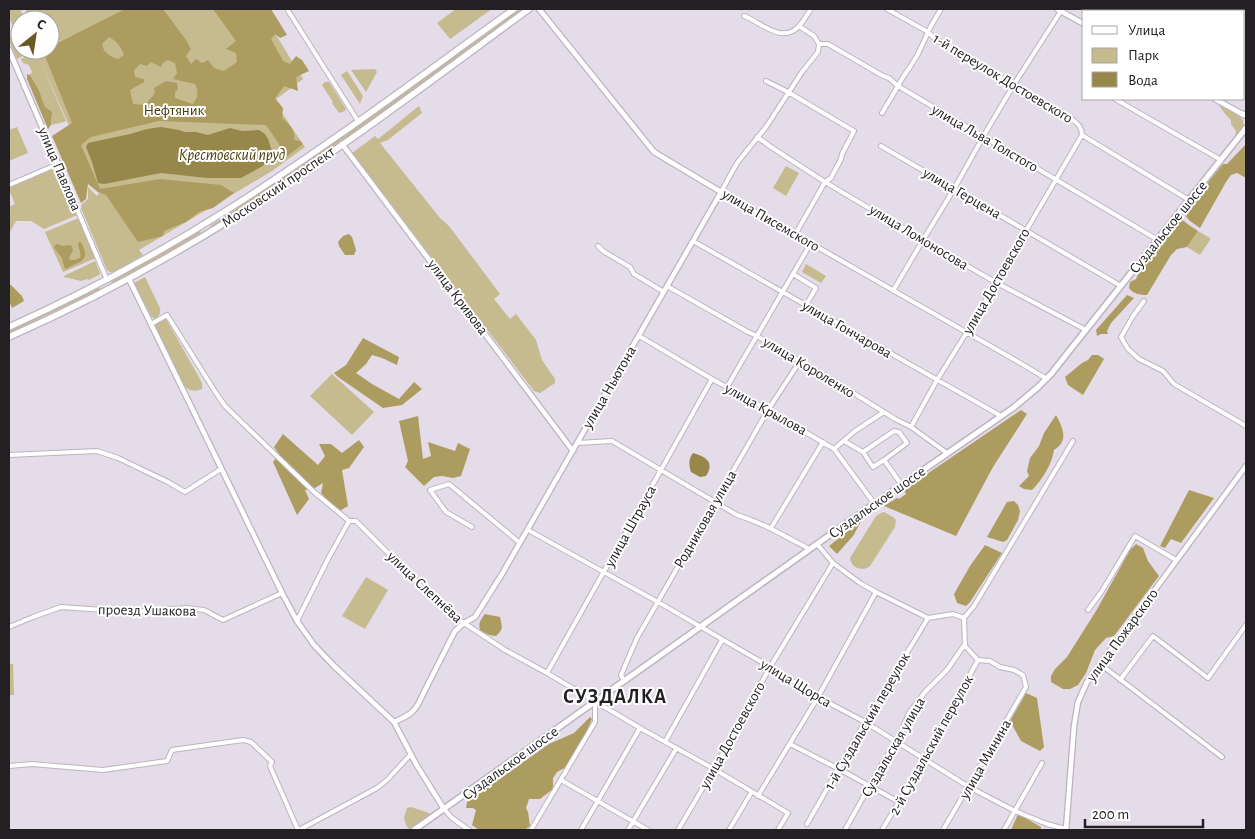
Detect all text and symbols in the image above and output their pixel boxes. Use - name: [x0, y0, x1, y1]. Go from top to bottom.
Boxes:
- north arrow: [10, 10, 60, 60]
- legend: [1082, 10, 1245, 100]
- text: С: [34, 17, 48, 33]
- text: Улица: [1128, 23, 1165, 38]
- street label: 1-й переулок Достоевского: [930, 31, 1075, 126]
- text: Парк: [1128, 48, 1159, 63]
- text: Вода: [1128, 73, 1158, 88]
- street label: улица Льва Толстого: [928, 101, 1041, 175]
- park label: Нефтяник: [144, 103, 205, 118]
- street label: улица Павлова: [35, 124, 84, 213]
- street label: Московский проспект: [219, 144, 338, 231]
- water label: Крестовский пруд: [179, 147, 285, 164]
- street label: улица Герцена: [919, 165, 1003, 222]
- street label: Суздальское шоссе: [1127, 178, 1210, 276]
- street label: улица Писемского: [719, 186, 822, 254]
- street label: улица Ломоносова: [866, 202, 971, 273]
- street label: улица Достоевского: [960, 226, 1033, 338]
- street label: улица Кривова: [424, 256, 491, 338]
- street label: улица Гончарова: [799, 297, 894, 361]
- street label: улица Короленко: [759, 334, 857, 401]
- street label: улица Ньютона: [579, 343, 639, 432]
- street label: улица Крылова: [721, 380, 809, 438]
- street label: Суздальское шоссе: [826, 463, 929, 541]
- street label: Родниковая улица: [671, 468, 740, 571]
- street label: улица Штрауса: [601, 483, 659, 570]
- street label: улица Слепнёва: [383, 548, 465, 626]
- street label: улица Пожарского: [1083, 586, 1161, 685]
- street label: проезд Ушакова: [98, 602, 196, 619]
- street label: 1-й Суздальский переулок: [822, 650, 913, 792]
- street label: улица Щорса: [757, 656, 834, 711]
- street label: 2-й Суздальский переулок: [887, 673, 976, 818]
- street label: улица Достоевского: [696, 679, 768, 792]
- district label: СУЗДАЛКА: [563, 687, 667, 707]
- street label: Суздальская улица: [859, 695, 928, 800]
- street label: улица Минина: [956, 717, 1014, 802]
- street label: Суздальское шоссе: [460, 724, 561, 803]
- scale bar: [1085, 796, 1202, 828]
- text: 200 m: [1092, 807, 1129, 822]

